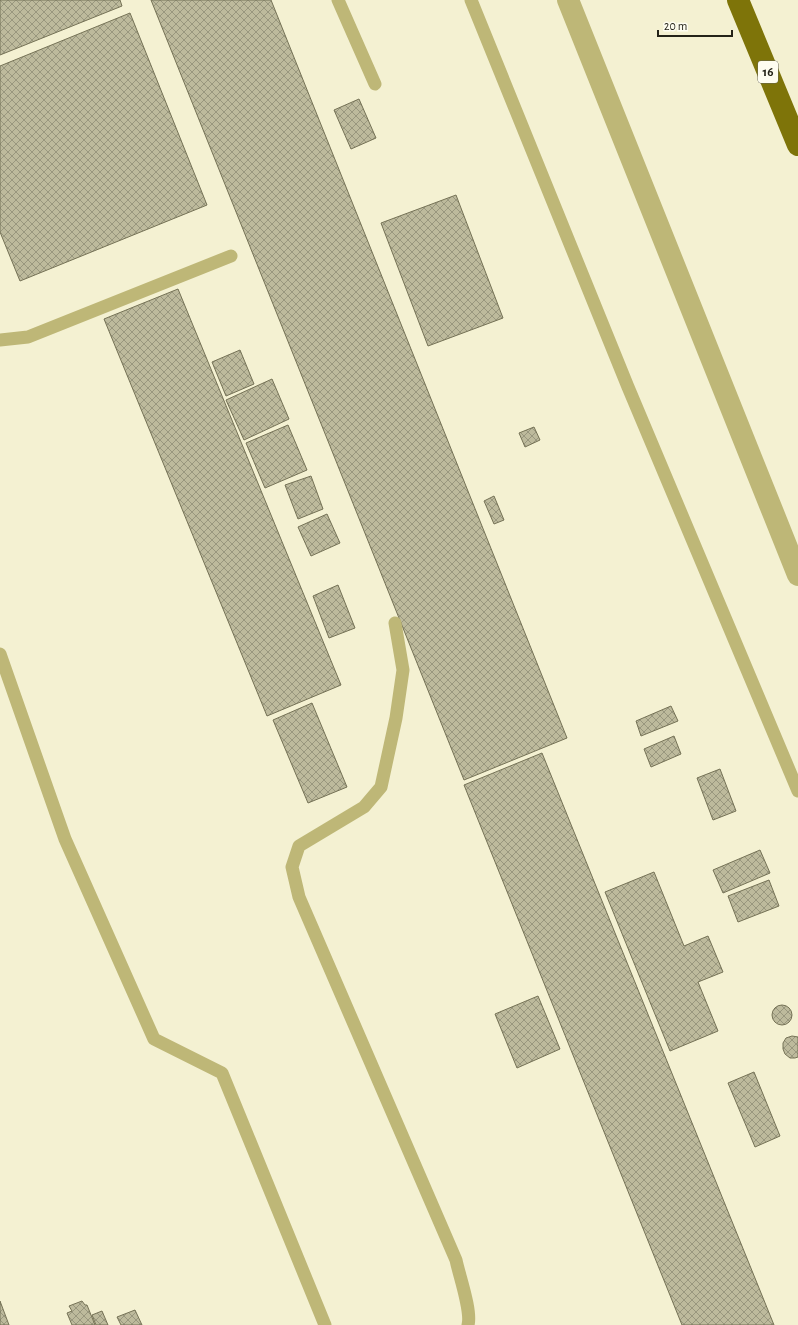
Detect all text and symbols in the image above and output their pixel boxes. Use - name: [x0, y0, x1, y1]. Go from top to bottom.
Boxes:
- scale bar: [658, 12, 732, 38]
- text: 20 m: [664, 20, 687, 32]
- road number: 16: [758, 61, 778, 83]

